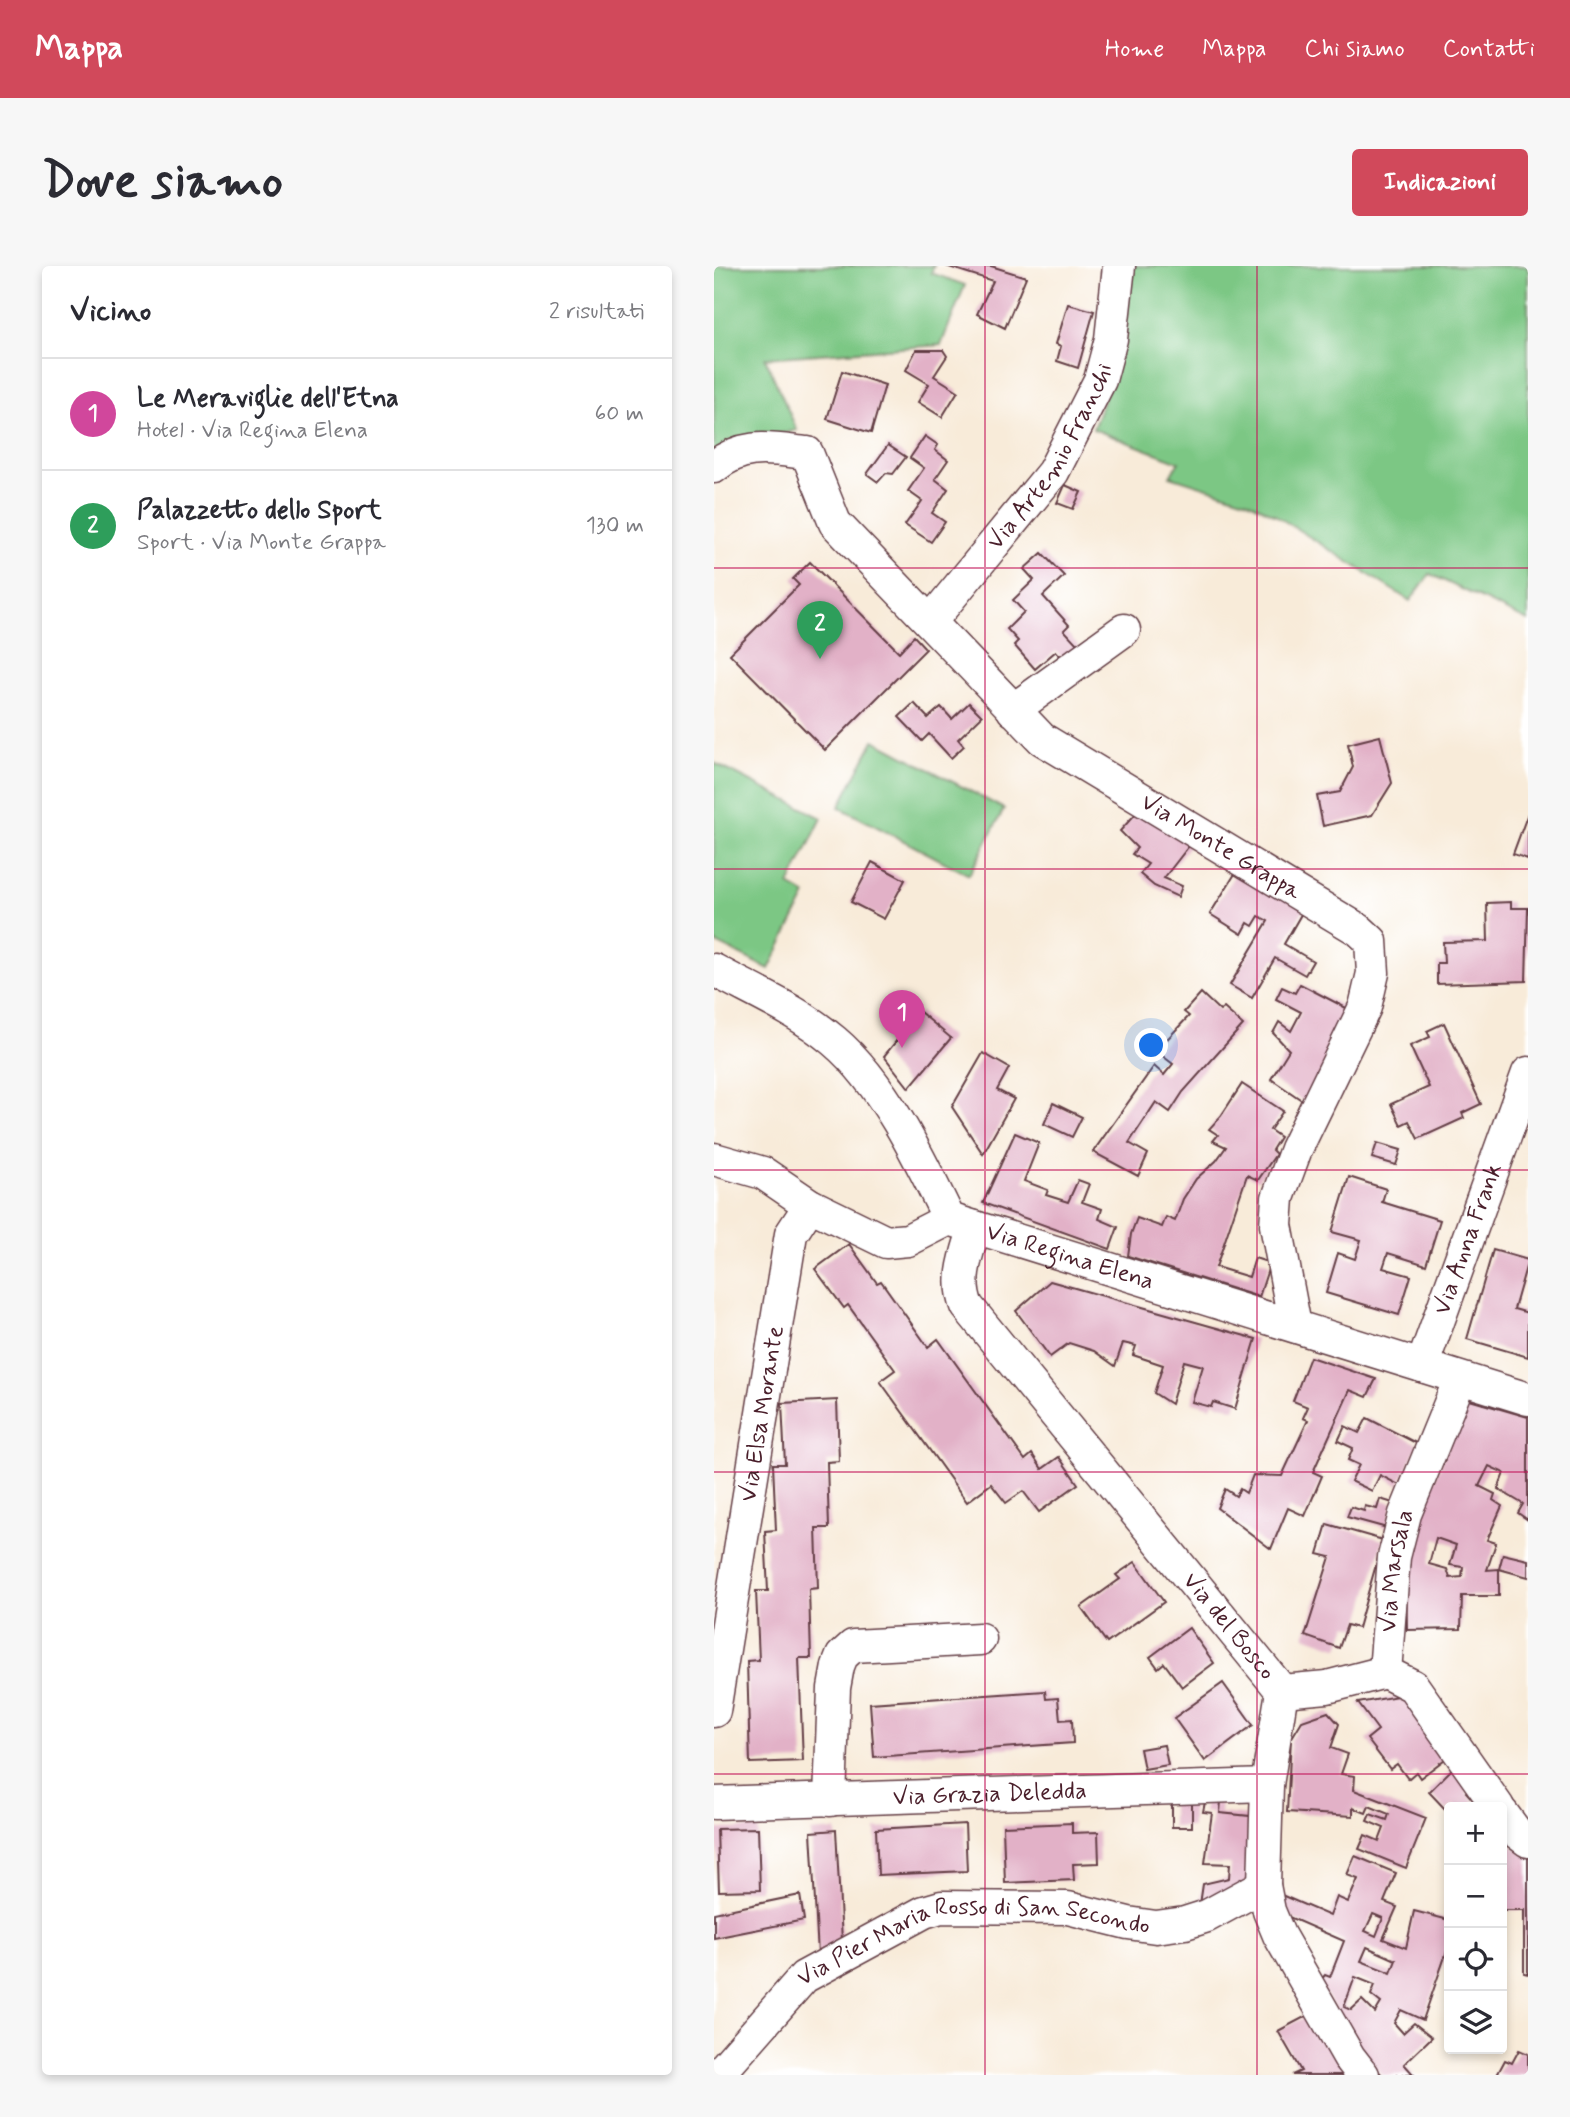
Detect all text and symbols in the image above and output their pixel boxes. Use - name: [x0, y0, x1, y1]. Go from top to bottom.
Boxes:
- text: Mappa: [35, 27, 123, 71]
- text: Home: [1105, 34, 1164, 65]
- text: Mappa: [1202, 34, 1266, 65]
- text: Chi siamo: [1304, 34, 1405, 65]
- text: Contatti: [1443, 34, 1535, 65]
- button: Indicazioni: [1352, 149, 1528, 216]
- text: Dove siamo: [42, 150, 283, 215]
- text: Vicino: [70, 292, 151, 331]
- text: 2 risultati: [549, 297, 644, 327]
- street label: Via Artemio Franchi: [980, 360, 1119, 556]
- text: Le Meraviglie dell'Etna: [137, 382, 399, 416]
- text: 1: [88, 399, 98, 429]
- text: 60 m: [595, 399, 644, 429]
- text: Hotel · Via Regina Elena: [137, 416, 368, 446]
- text: Palazzetto dello Sport: [137, 494, 382, 528]
- text: 2: [87, 511, 99, 541]
- text: 130 m: [586, 511, 644, 541]
- text: Sport · Via Monte Grappa: [137, 528, 386, 558]
- pin: 2: [797, 601, 843, 659]
- street label: Via Monte Grappa: [1135, 787, 1307, 907]
- pin: 1: [879, 990, 925, 1048]
- your location: [1134, 1028, 1168, 1062]
- street label: Via Anna Frank: [1426, 1159, 1510, 1319]
- street label: Via Regina Elena: [983, 1216, 1158, 1297]
- street label: Via Elsa Morante: [732, 1323, 791, 1504]
- street label: Via Marsala: [1373, 1506, 1421, 1633]
- street label: Via del Bosco: [1176, 1566, 1282, 1687]
- street label: Via Grazia Deledda: [892, 1775, 1087, 1813]
- map controls: [1444, 1802, 1507, 2054]
- button: +: [1444, 1802, 1507, 1865]
- button: −: [1444, 1865, 1507, 1928]
- street label: Via Pier Maria Rosso di San Secondo: [792, 1891, 1152, 1993]
- button: locate: [1444, 1928, 1507, 1991]
- button: layers: [1444, 1991, 1507, 2054]

